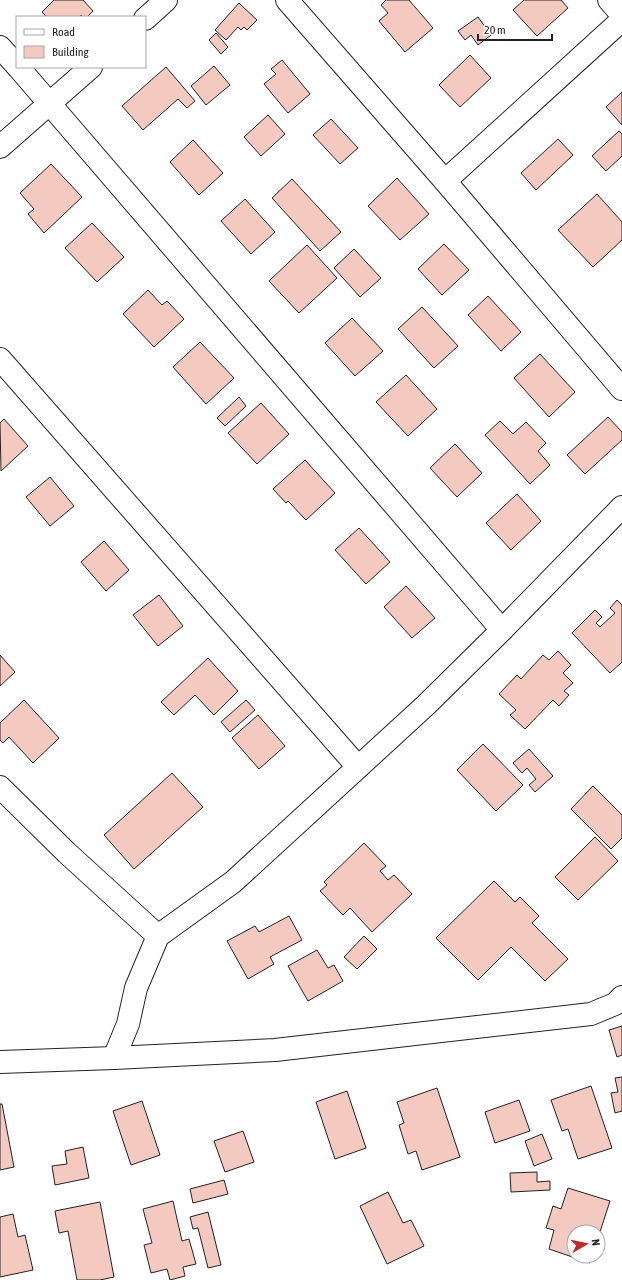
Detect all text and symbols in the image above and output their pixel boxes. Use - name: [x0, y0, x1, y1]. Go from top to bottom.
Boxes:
- legend: [16, 16, 146, 68]
- scale bar: [478, 16, 552, 42]
- text: 20 m: [484, 23, 506, 37]
- text: Road: [52, 25, 75, 39]
- text: Building: [52, 45, 90, 59]
- north arrow: [566, 1224, 606, 1264]
- text: N: [589, 1238, 602, 1247]

